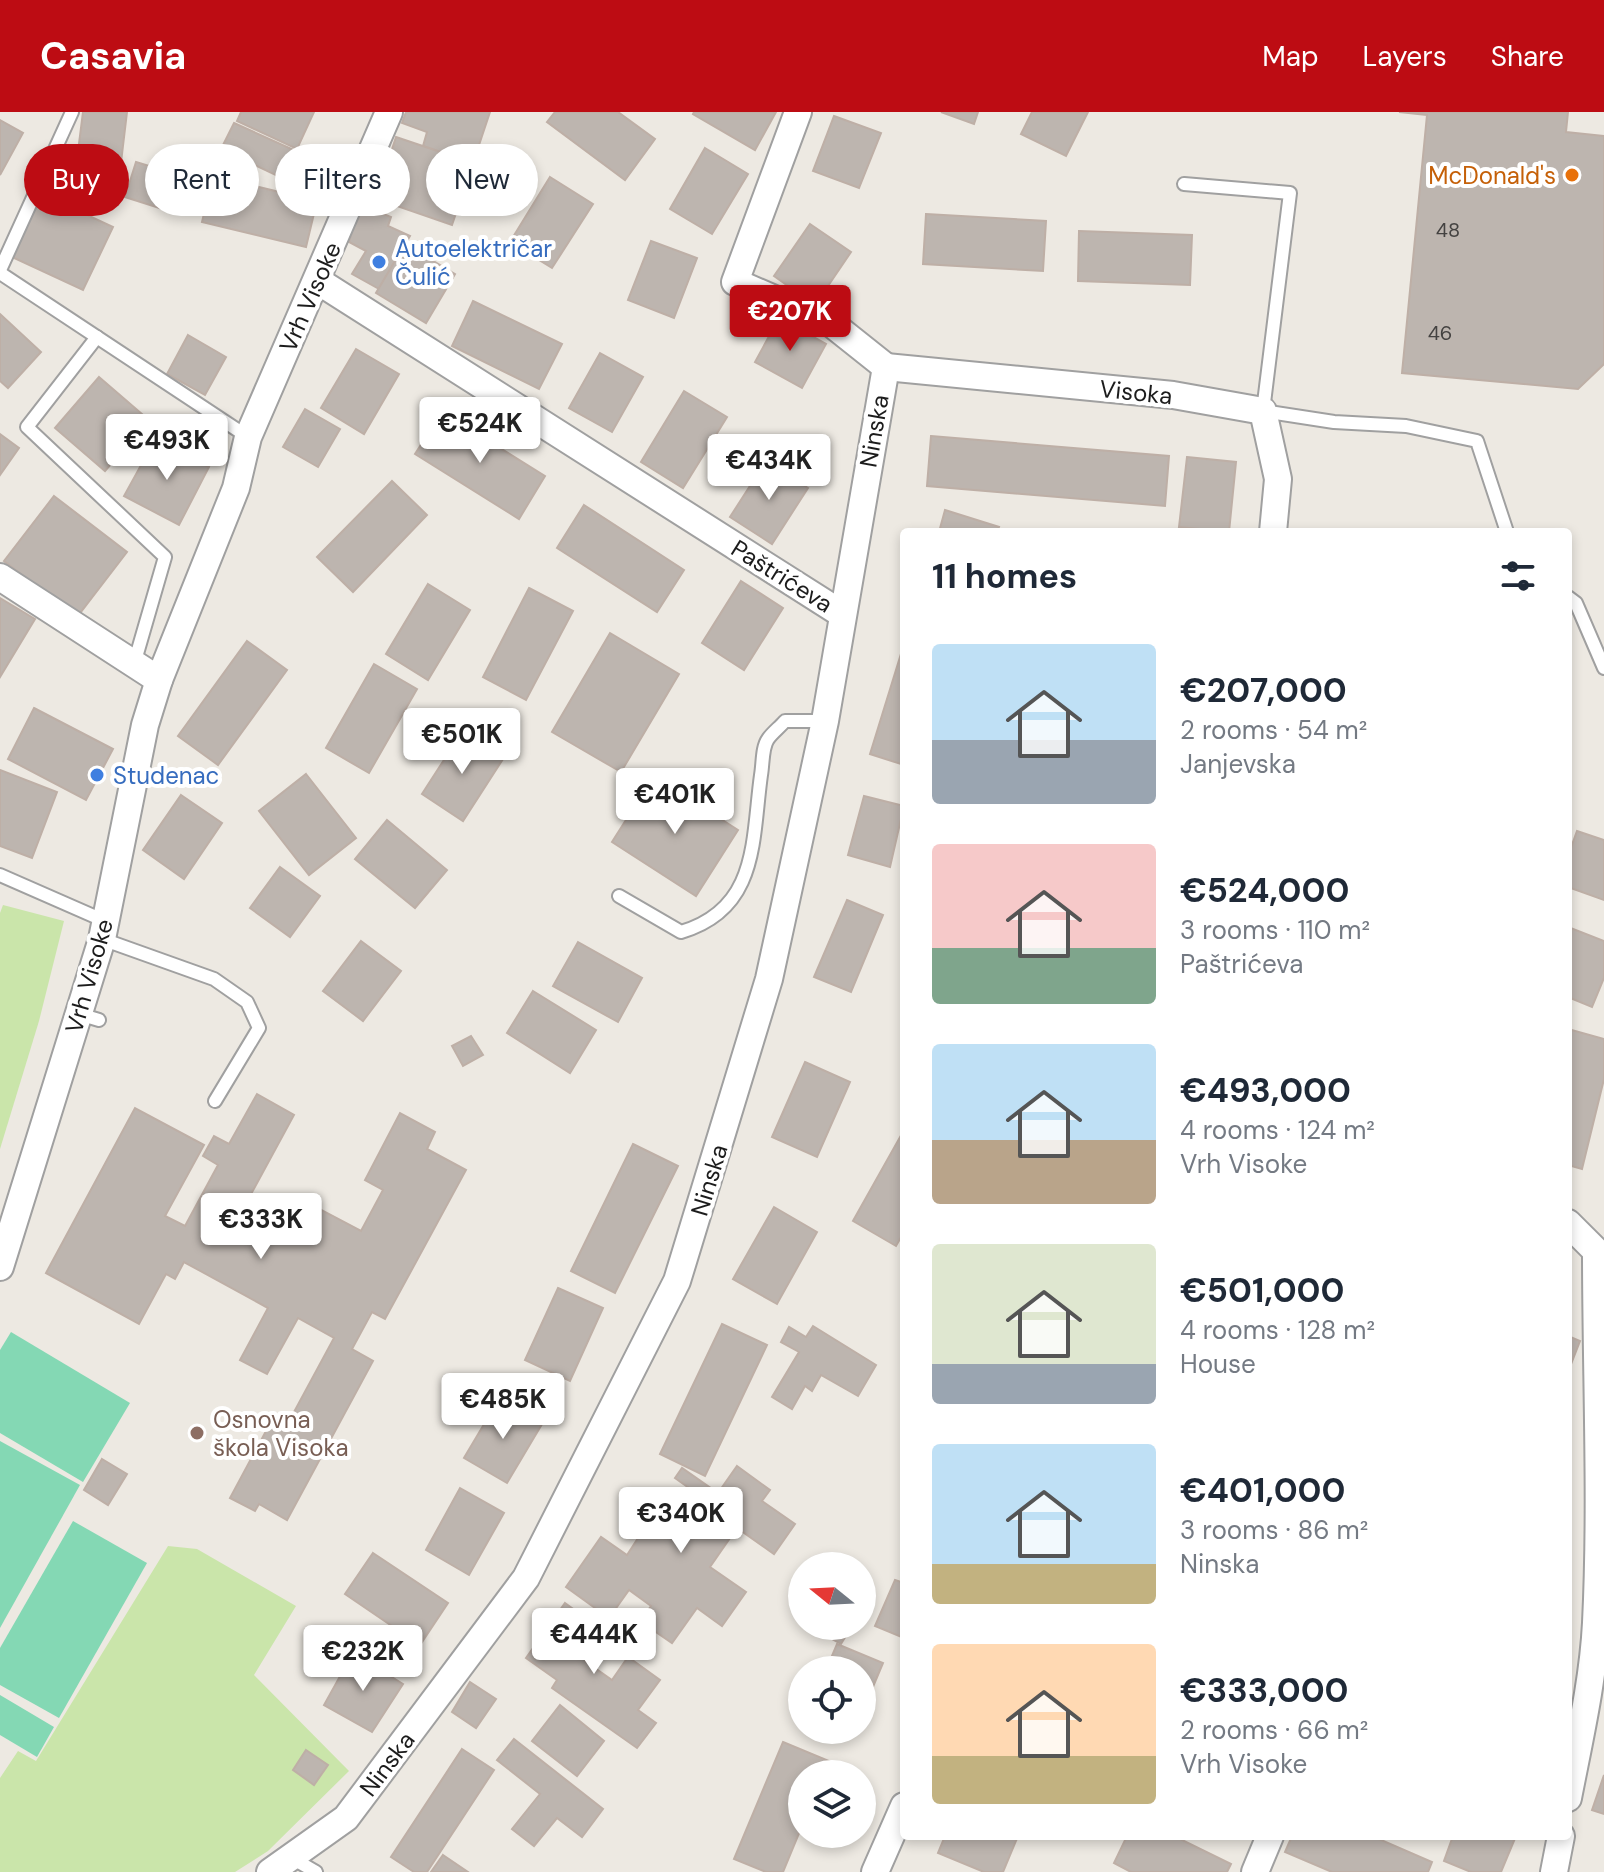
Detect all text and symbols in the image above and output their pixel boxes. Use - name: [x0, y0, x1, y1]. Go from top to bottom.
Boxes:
- text: Casavia: [40, 31, 186, 81]
- text: Map: [1262, 38, 1319, 75]
- text: Layers: [1363, 38, 1447, 75]
- text: Share: [1491, 38, 1564, 75]
- chip: Buy: [24, 144, 129, 216]
- chip: Rent: [145, 144, 259, 216]
- chip: Filters: [275, 144, 410, 216]
- chip: New: [426, 144, 538, 216]
- place label: McDonald's: [1428, 160, 1556, 191]
- marker: McDonald's: [1563, 166, 1581, 184]
- house number: 48: [1436, 217, 1460, 243]
- place label: Autoelektričar Čulić: [395, 233, 552, 292]
- street label: Vrh Visoke: [272, 237, 348, 357]
- marker: Autoelektričar Čulić: [370, 253, 388, 271]
- pin: €207K: [734, 285, 846, 353]
- text: €207K: [748, 294, 832, 328]
- house number: 46: [1428, 320, 1452, 346]
- street label: Visoka: [1098, 373, 1174, 411]
- street label: Ninska: [852, 392, 896, 470]
- pin: €524K: [424, 397, 536, 465]
- text: €524K: [437, 406, 523, 440]
- pin: €493K: [111, 414, 223, 482]
- text: €493K: [124, 423, 210, 457]
- pin: €434K: [713, 434, 825, 502]
- text: €434K: [726, 443, 813, 477]
- street label: Paštrićeva: [725, 533, 839, 619]
- text: 11 homes: [932, 554, 1077, 599]
- icon: filters: [1496, 554, 1540, 598]
- text: €207,000: [1180, 668, 1347, 713]
- icon: home: [996, 676, 1092, 772]
- pin: €501K: [406, 708, 518, 776]
- text: 2 rooms · 54 m²: [1180, 713, 1367, 747]
- text: €501K: [421, 717, 503, 751]
- text: Janjevska: [1180, 747, 1296, 781]
- place label: Studenac: [113, 760, 219, 791]
- marker: Studenac: [88, 766, 106, 784]
- pin: €401K: [619, 768, 731, 836]
- text: €401K: [634, 777, 716, 811]
- text: €524,000: [1180, 868, 1349, 913]
- icon: home: [996, 876, 1092, 972]
- text: 3 rooms · 110 m²: [1180, 913, 1370, 947]
- street label: Vrh Visoke: [58, 915, 120, 1037]
- text: Paštrićeva: [1180, 947, 1303, 981]
- text: €493,000: [1180, 1068, 1351, 1113]
- icon: home: [996, 1076, 1092, 1172]
- text: 4 rooms · 124 m²: [1180, 1113, 1375, 1147]
- street label: Ninska: [683, 1140, 735, 1220]
- text: Vrh Visoke: [1180, 1147, 1307, 1181]
- pin: €333K: [205, 1193, 317, 1261]
- text: €333K: [219, 1202, 303, 1236]
- text: €501,000: [1180, 1268, 1345, 1313]
- icon: home: [996, 1276, 1092, 1372]
- text: 4 rooms · 128 m²: [1180, 1313, 1375, 1347]
- text: House: [1180, 1347, 1256, 1381]
- pin: €485K: [447, 1373, 559, 1441]
- text: €485K: [459, 1382, 547, 1416]
- place label: Osnovna škola Visoka: [213, 1404, 348, 1463]
- marker: Osnovna škola Visoka: [188, 1424, 206, 1442]
- text: €401,000: [1180, 1468, 1345, 1513]
- icon: home: [996, 1476, 1092, 1572]
- pin: €340K: [625, 1487, 737, 1555]
- text: €340K: [637, 1496, 725, 1530]
- text: 3 rooms · 86 m²: [1180, 1513, 1368, 1547]
- text: Ninska: [1180, 1547, 1259, 1581]
- north arrow: [788, 1552, 876, 1640]
- map controls: [788, 1552, 876, 1848]
- pin: €444K: [538, 1608, 650, 1676]
- text: €444K: [550, 1617, 638, 1651]
- pin: €232K: [307, 1625, 419, 1693]
- text: €232K: [321, 1634, 405, 1668]
- button: locate: [788, 1656, 876, 1744]
- text: €333,000: [1180, 1668, 1349, 1713]
- icon: home: [996, 1676, 1092, 1772]
- text: 2 rooms · 66 m²: [1180, 1713, 1368, 1747]
- street label: Ninska: [353, 1725, 421, 1803]
- text: Vrh Visoke: [1180, 1747, 1307, 1781]
- button: layers: [788, 1760, 876, 1848]

